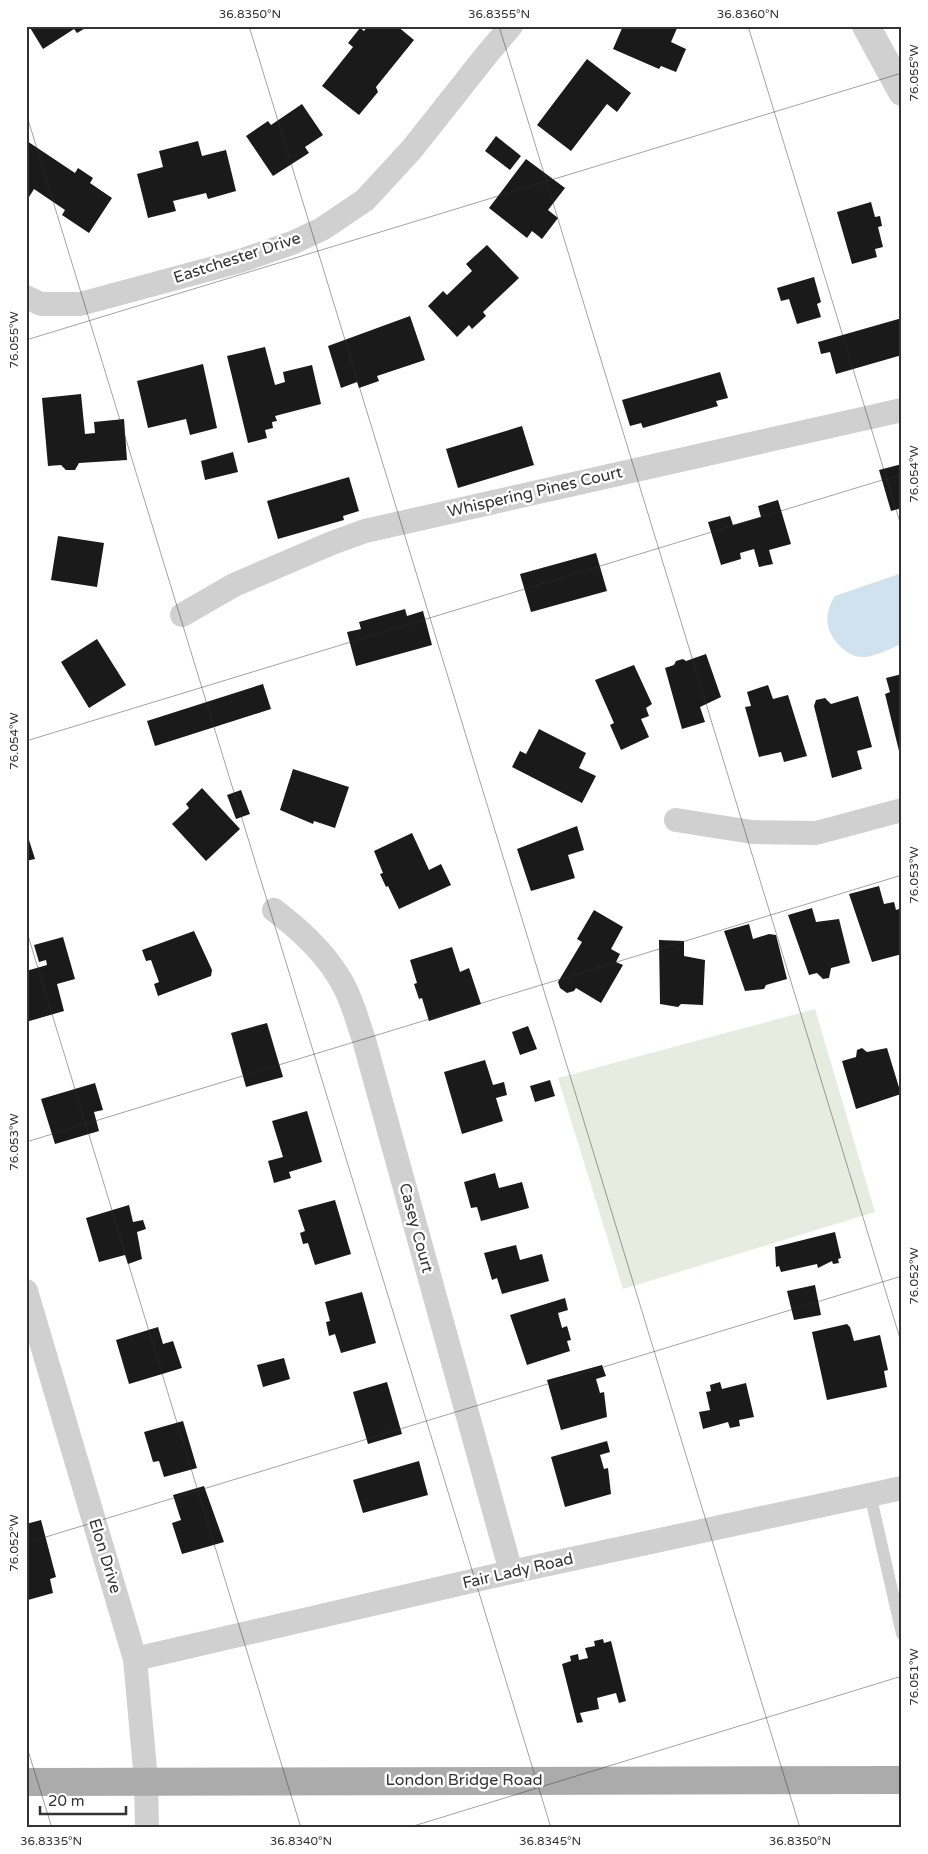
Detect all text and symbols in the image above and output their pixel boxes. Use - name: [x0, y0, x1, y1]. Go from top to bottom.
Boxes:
- text: 36.8350°N: [219, 7, 281, 21]
- text: 36.8355°N: [468, 7, 530, 21]
- text: 36.8360°N: [717, 7, 779, 21]
- text: 76.055°W: [907, 44, 921, 102]
- street label: Eastchester Drive: [171, 228, 303, 288]
- text: 76.055°W: [7, 311, 21, 369]
- text: 76.054°W: [907, 445, 921, 503]
- street label: Whispering Pines Court: [446, 462, 624, 522]
- text: 76.054°W: [7, 712, 21, 770]
- text: 76.053°W: [907, 846, 921, 904]
- text: 76.053°W: [7, 1113, 21, 1171]
- street label: Casey Court: [394, 1181, 438, 1275]
- text: 76.052°W: [907, 1247, 921, 1305]
- text: 76.052°W: [7, 1514, 21, 1572]
- street label: Elon Drive: [84, 1516, 126, 1596]
- street label: Fair Lady Road: [461, 1549, 575, 1593]
- text: 76.051°W: [907, 1648, 921, 1706]
- street label: London Bridge Road: [385, 1770, 543, 1790]
- scale bar: [40, 1784, 126, 1816]
- text: 20 m: [48, 1792, 85, 1810]
- text: 36.8335°N: [20, 1834, 82, 1848]
- text: 36.8340°N: [270, 1834, 332, 1848]
- text: 36.8345°N: [519, 1834, 581, 1848]
- text: 36.8350°N: [769, 1834, 831, 1848]

